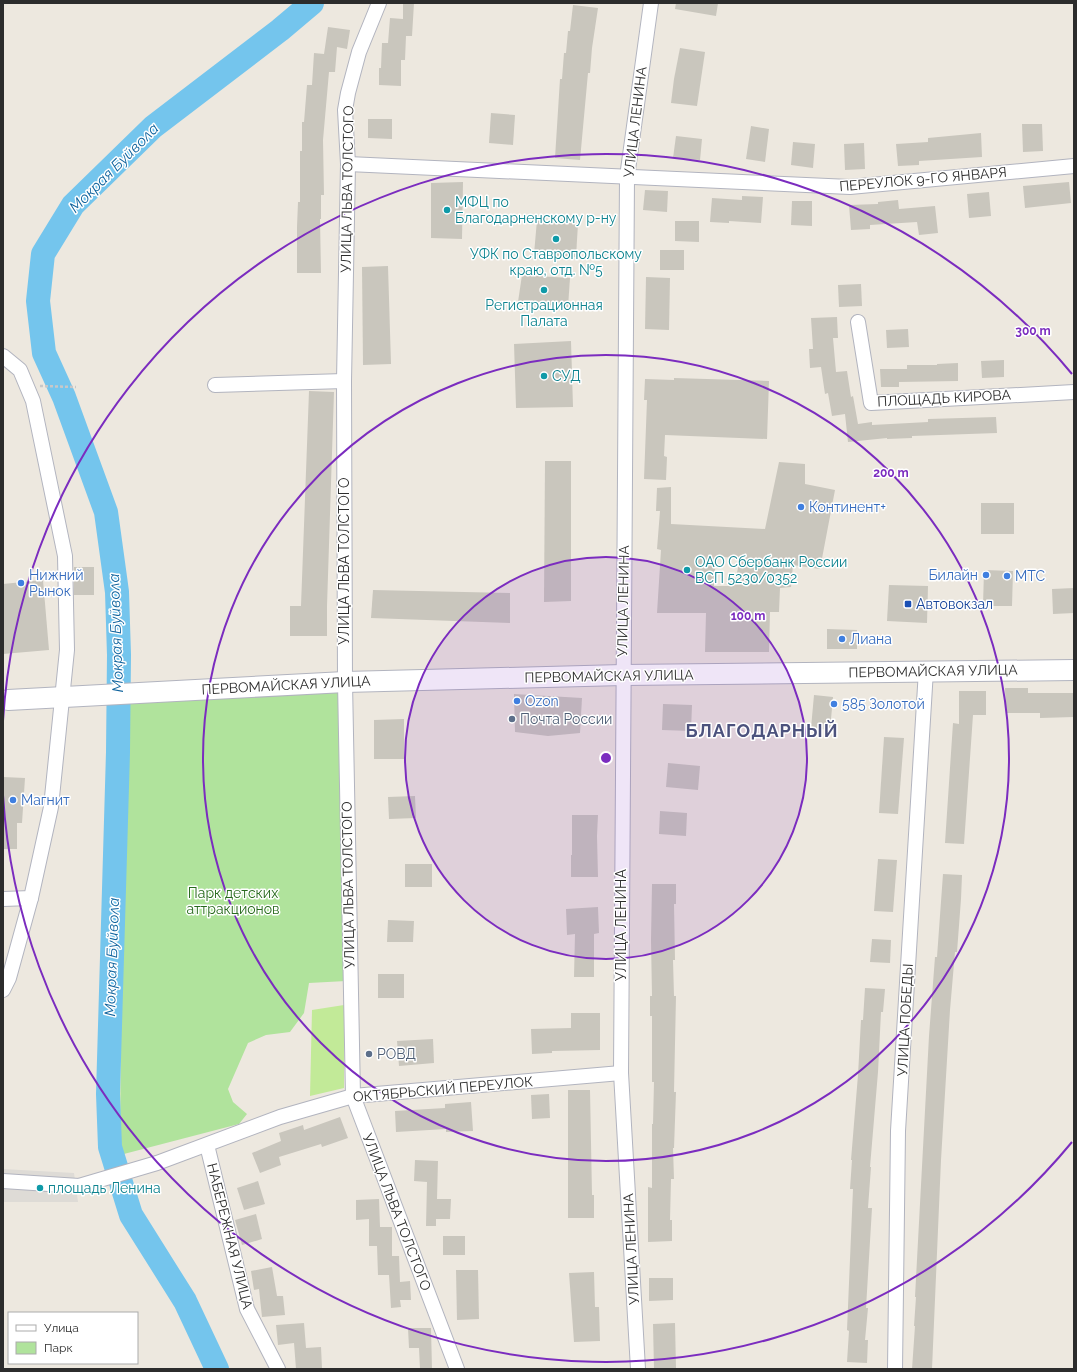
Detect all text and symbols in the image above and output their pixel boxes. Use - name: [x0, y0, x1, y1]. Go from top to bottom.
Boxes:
- street label: УЛИЦА ЛЕНИНА: [620, 65, 650, 178]
- street label: УЛИЦА ЛЬВА ТОЛСТОГО: [338, 105, 356, 273]
- water label: Мокрая Буйвола: [66, 120, 162, 216]
- street label: ПЕРЕУЛОК 9-ГО ЯНВАРЯ: [839, 164, 1007, 194]
- place label: МФЦ по Благодарненскому р-ну: [455, 194, 617, 226]
- marker: МФЦ по Благодарненскому р-ну: [442, 205, 452, 215]
- marker: УФК по Ставропольскому краю, отд. №5: [551, 234, 561, 244]
- place label: УФК по Ставропольскому краю, отд. №5: [470, 246, 642, 278]
- marker: Регистрационная Палата: [539, 285, 549, 295]
- place label: Регистрационная Палата: [485, 297, 603, 329]
- text: 300 m: [1015, 324, 1051, 338]
- place label: СУД: [552, 368, 581, 384]
- marker: СУД: [539, 371, 549, 381]
- street label: ПЛОЩАДЬ КИРОВА: [877, 386, 1012, 409]
- text: 200 m: [873, 466, 909, 480]
- street label: УЛИЦА ЛЬВА ТОЛСТОГО: [336, 477, 352, 645]
- place label: Континент+: [809, 499, 886, 515]
- marker: Континент+: [796, 502, 806, 512]
- street label: УЛИЦА ЛЕНИНА: [614, 544, 632, 657]
- place label: ОАО Сбербанк России ВСП 5230/0352: [695, 554, 847, 586]
- marker: ОАО Сбербанк России ВСП 5230/0352: [682, 565, 692, 575]
- place label: Нижний Рынок: [29, 567, 84, 599]
- place label: Билайн: [928, 567, 978, 583]
- place label: МТС: [1015, 568, 1045, 584]
- marker: Билайн: [981, 570, 991, 580]
- marker: МТС: [1002, 571, 1012, 581]
- water label: Мокрая Буйвола: [105, 573, 127, 693]
- marker: Нижний Рынок: [16, 578, 26, 588]
- place label: Автовокзал: [916, 596, 993, 612]
- marker: Автовокзал: [903, 599, 913, 609]
- text: 100 m: [731, 609, 765, 623]
- place label: Лиана: [850, 631, 892, 647]
- marker: Лиана: [837, 634, 847, 644]
- street label: ПЕРВОМАЙСКАЯ УЛИЦА: [848, 661, 1018, 680]
- street label: ПЕРВОМАЙСКАЯ УЛИЦА: [524, 666, 694, 685]
- street label: ПЕРВОМАЙСКАЯ УЛИЦА: [201, 672, 371, 697]
- place label: Ozon: [525, 693, 559, 709]
- marker: Ozon: [512, 696, 522, 706]
- place label: 585 Золотой: [842, 696, 925, 712]
- marker: 585 Золотой: [829, 699, 839, 709]
- place label: Почта России: [520, 711, 612, 727]
- marker: Почта России: [507, 714, 517, 724]
- district label: БЛАГОДАРНЫЙ: [686, 720, 838, 741]
- centre of rings: [599, 751, 613, 765]
- place label: Магнит: [21, 792, 70, 808]
- marker: Магнит: [8, 795, 18, 805]
- street label: УЛИЦА ЛЬВА ТОЛСТОГО: [339, 801, 357, 969]
- street label: УЛИЦА ЛЕНИНА: [613, 869, 629, 981]
- park label: Парк детских аттракционов: [186, 885, 280, 917]
- water label: Мокрая Буйвола: [101, 897, 123, 1017]
- street label: УЛИЦА ПОБЕДЫ: [894, 963, 916, 1077]
- place label: РОВД: [377, 1046, 416, 1062]
- marker: РОВД: [364, 1049, 374, 1059]
- street label: ОКТЯБРЬСКИЙ ПЕРЕУЛОК: [352, 1072, 534, 1105]
- street label: УЛИЦА ЛЬВА ТОЛСТОГО: [360, 1131, 434, 1293]
- street label: НАБЕРЕЖНАЯ УЛИЦА: [204, 1161, 256, 1311]
- place label: площадь Ленина: [48, 1180, 161, 1196]
- marker: площадь Ленина: [35, 1183, 45, 1193]
- street label: УЛИЦА ЛЕНИНА: [620, 1192, 642, 1305]
- legend: [8, 1312, 138, 1364]
- text: Улица: [44, 1321, 79, 1335]
- text: Парк: [44, 1341, 73, 1355]

